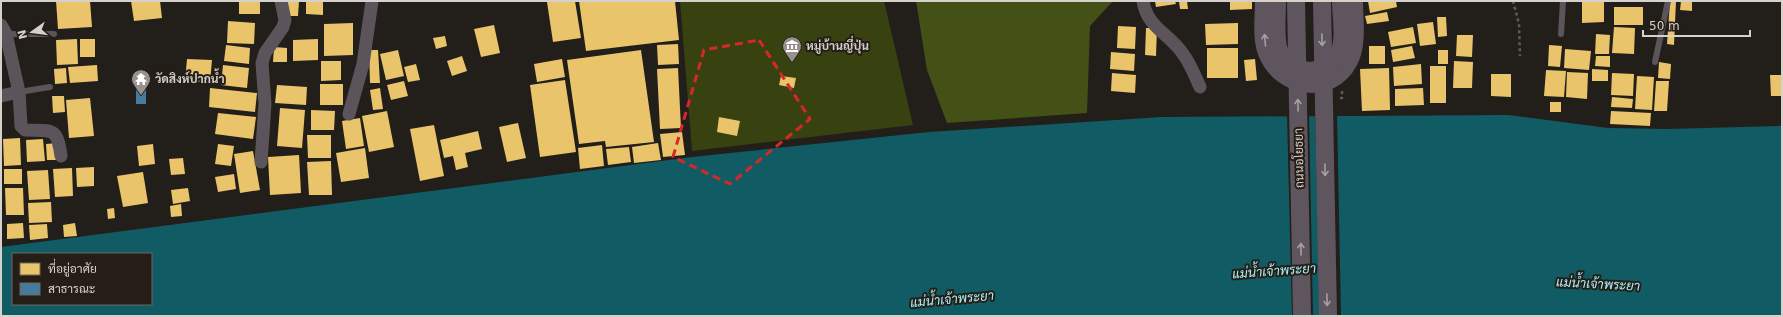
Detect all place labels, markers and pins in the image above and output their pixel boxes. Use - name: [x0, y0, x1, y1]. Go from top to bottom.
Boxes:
- museum icon: หมู่บ้านญี่ปุ่น: [781, 35, 803, 63]
- place label: หมู่บ้านญี่ปุ่น: [806, 35, 869, 54]
- temple icon: วัดสิงห์ปากน้ำ: [130, 68, 152, 96]
- place label: วัดสิงห์ปากน้ำ: [155, 68, 225, 86]

